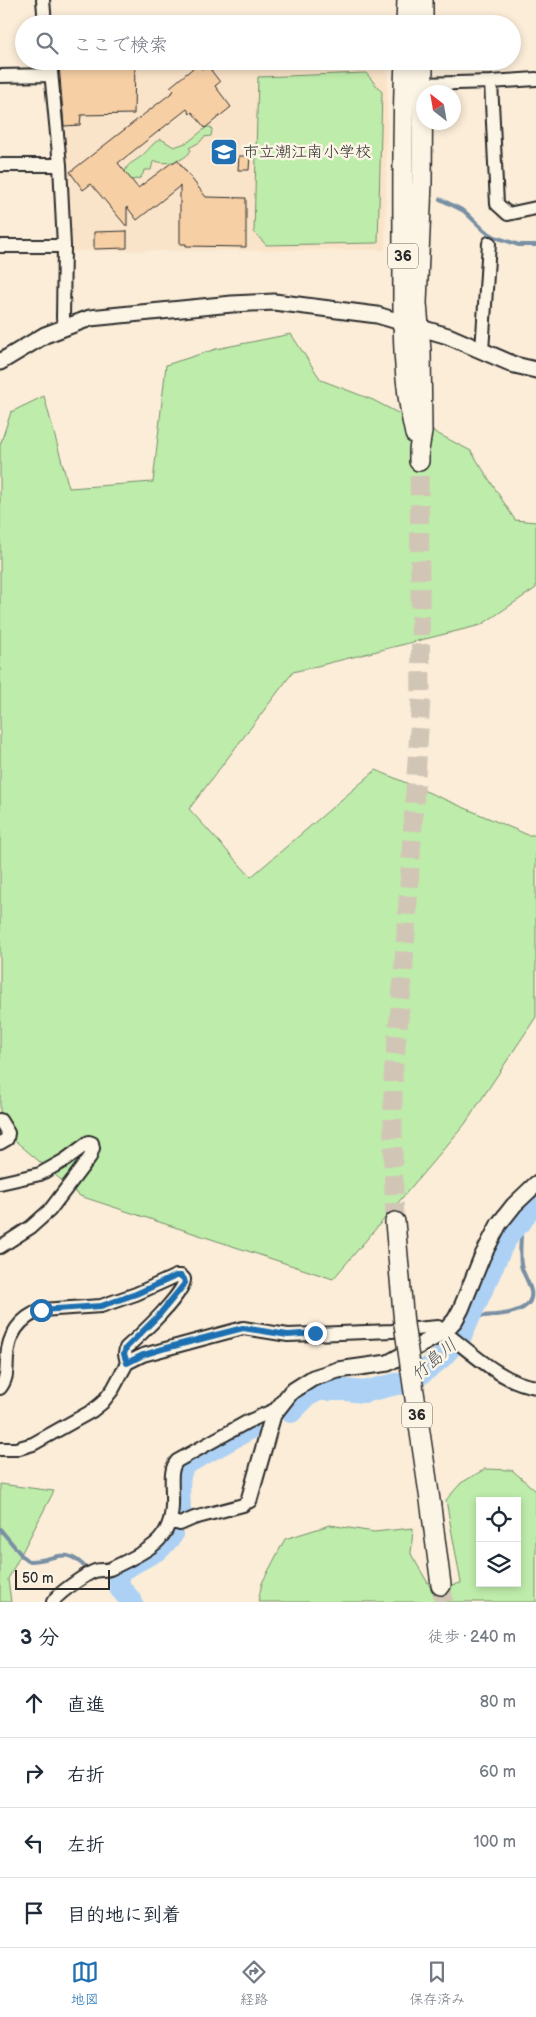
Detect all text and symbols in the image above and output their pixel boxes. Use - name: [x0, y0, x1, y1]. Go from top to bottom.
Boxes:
- search box: [15, 15, 521, 70]
- icon: search: [33, 29, 61, 57]
- text: ここで検索: [73, 34, 168, 57]
- north arrow: [416, 85, 461, 130]
- school or university icon: 市立潮江南小学校: [209, 137, 239, 167]
- place label: 市立潮江南小学校: [243, 143, 371, 162]
- road number: 36: [388, 244, 418, 268]
- route start: [30, 1299, 53, 1322]
- route end: [304, 1322, 327, 1345]
- water label: 竹島川: [407, 1334, 461, 1386]
- road number: 36: [402, 1402, 432, 1428]
- map controls: [476, 1497, 521, 1587]
- button: locate: [476, 1497, 521, 1542]
- button: layers: [476, 1542, 521, 1587]
- scale bar: [15, 1567, 110, 1590]
- text: 50 m: [22, 1570, 54, 1587]
- text: 3 分: [20, 1625, 59, 1650]
- text: 徒歩 · 240 m: [428, 1628, 516, 1647]
- icon: ahead: [20, 1689, 48, 1717]
- text: 80 m: [480, 1693, 516, 1712]
- text: 直進: [67, 1694, 105, 1717]
- icon: right: [20, 1759, 48, 1787]
- text: 60 m: [479, 1763, 516, 1782]
- text: 右折: [67, 1764, 105, 1787]
- icon: left: [20, 1829, 48, 1857]
- text: 100 m: [473, 1833, 516, 1852]
- text: 左折: [67, 1834, 105, 1857]
- icon: arrive: [20, 1899, 48, 1927]
- text: 目的地に到着: [67, 1904, 181, 1927]
- tab: 地図: [71, 1958, 99, 2008]
- tab: 経路: [240, 1958, 268, 2008]
- tab: 保存済み: [409, 1958, 465, 2008]

